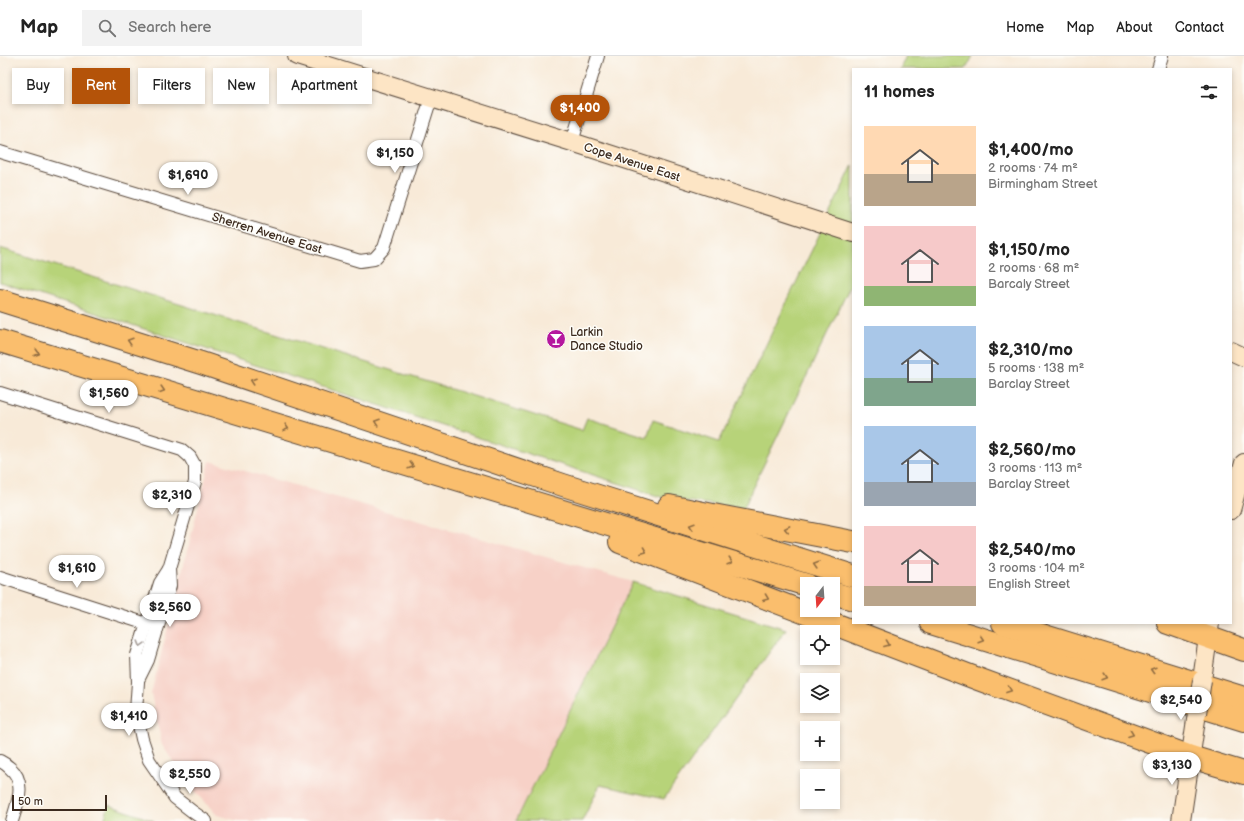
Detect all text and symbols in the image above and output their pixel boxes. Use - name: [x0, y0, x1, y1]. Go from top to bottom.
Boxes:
- search box: [82, 10, 362, 46]
- text: Map: [20, 16, 58, 39]
- icon: search: [96, 17, 118, 39]
- text: Search here: [128, 18, 211, 37]
- text: Home: [1006, 19, 1044, 36]
- text: Map: [1066, 19, 1094, 36]
- text: About: [1116, 19, 1153, 36]
- text: Contact: [1175, 19, 1224, 36]
- chip: Buy: [12, 68, 64, 104]
- chip: Rent: [72, 68, 130, 104]
- chip: Filters: [138, 68, 205, 104]
- chip: New: [213, 68, 269, 104]
- chip: Apartment: [277, 68, 372, 104]
- icon: filters: [1198, 81, 1220, 103]
- text: 11 homes: [864, 82, 935, 102]
- pin: $1,400: [547, 95, 613, 129]
- text: $1,400: [560, 100, 600, 116]
- pin: $1,150: [362, 140, 428, 174]
- street label: Cope Avenue East: [582, 140, 682, 185]
- text: $1,400/mo: [988, 140, 1073, 160]
- icon: home: [896, 142, 944, 190]
- text: $1,150: [376, 145, 414, 161]
- text: 2 rooms · 74 m²: [988, 160, 1078, 176]
- pin: $1,690: [155, 162, 221, 196]
- text: $1,690: [168, 167, 208, 183]
- text: Birmingham Street: [988, 176, 1098, 192]
- street label: Sherren Avenue East: [210, 210, 324, 257]
- text: $1,150/mo: [988, 240, 1070, 260]
- icon: home: [896, 242, 944, 290]
- text: 2 rooms · 68 m²: [988, 260, 1079, 276]
- text: Barcaly Street: [988, 276, 1070, 292]
- place label: Larkin Dance Studio: [570, 325, 643, 354]
- bar icon: Larkin Dance Studio: [545, 328, 567, 350]
- one-way arrow: [126, 337, 133, 346]
- text: $2,310/mo: [988, 340, 1073, 360]
- icon: home: [896, 342, 944, 390]
- one-way arrow: [34, 348, 41, 357]
- text: 5 rooms · 138 m²: [988, 360, 1084, 376]
- text: Barclay Street: [988, 376, 1070, 392]
- one-way arrow: [250, 377, 257, 385]
- pin: $1,560: [76, 380, 142, 414]
- text: $1,560: [89, 385, 129, 401]
- one-way arrow: [158, 385, 165, 394]
- one-way arrow: [373, 418, 380, 427]
- one-way arrow: [282, 423, 289, 432]
- text: $2,560/mo: [988, 440, 1076, 460]
- icon: home: [896, 442, 944, 490]
- text: 3 rooms · 113 m²: [988, 460, 1082, 476]
- one-way arrow: [407, 461, 414, 470]
- text: Barclay Street: [988, 476, 1070, 492]
- pin: $2,310: [139, 482, 205, 516]
- text: $2,310: [152, 487, 192, 503]
- one-way arrow: [688, 522, 695, 531]
- one-way arrow: [784, 526, 790, 534]
- text: $2,540/mo: [988, 540, 1076, 560]
- icon: home: [896, 542, 944, 590]
- one-way arrow: [641, 547, 648, 555]
- pin: $1,610: [44, 555, 110, 589]
- one-way arrow: [726, 556, 733, 565]
- text: $1,610: [58, 560, 96, 576]
- text: 3 rooms · 104 m²: [988, 560, 1085, 576]
- one-way arrow: [812, 561, 819, 570]
- text: English Street: [988, 576, 1070, 592]
- north arrow: [800, 577, 840, 617]
- map controls: [800, 577, 840, 809]
- one-way arrow: [762, 593, 769, 601]
- pin: $2,560: [137, 594, 203, 628]
- text: $2,560: [149, 599, 191, 615]
- button: locate: [800, 625, 840, 665]
- one-way arrow: [977, 634, 984, 643]
- one-way arrow: [137, 640, 146, 647]
- one-way arrow: [884, 640, 891, 648]
- one-way arrow: [1150, 666, 1157, 675]
- one-way arrow: [1102, 672, 1109, 681]
- button: layers: [800, 673, 840, 713]
- one-way arrow: [1005, 685, 1012, 694]
- pin: $2,540: [1148, 687, 1214, 721]
- text: $2,540: [1160, 692, 1202, 708]
- pin: $1,410: [96, 703, 162, 737]
- text: $1,410: [110, 708, 148, 724]
- button: +: [800, 721, 840, 761]
- one-way arrow: [1127, 730, 1134, 738]
- pin: $3,130: [1139, 752, 1205, 786]
- text: $3,130: [1152, 757, 1192, 773]
- pin: $2,550: [157, 761, 223, 795]
- text: $2,550: [169, 766, 211, 782]
- button: −: [800, 769, 840, 809]
- scale bar: [12, 793, 107, 812]
- text: 50 m: [18, 795, 43, 808]

